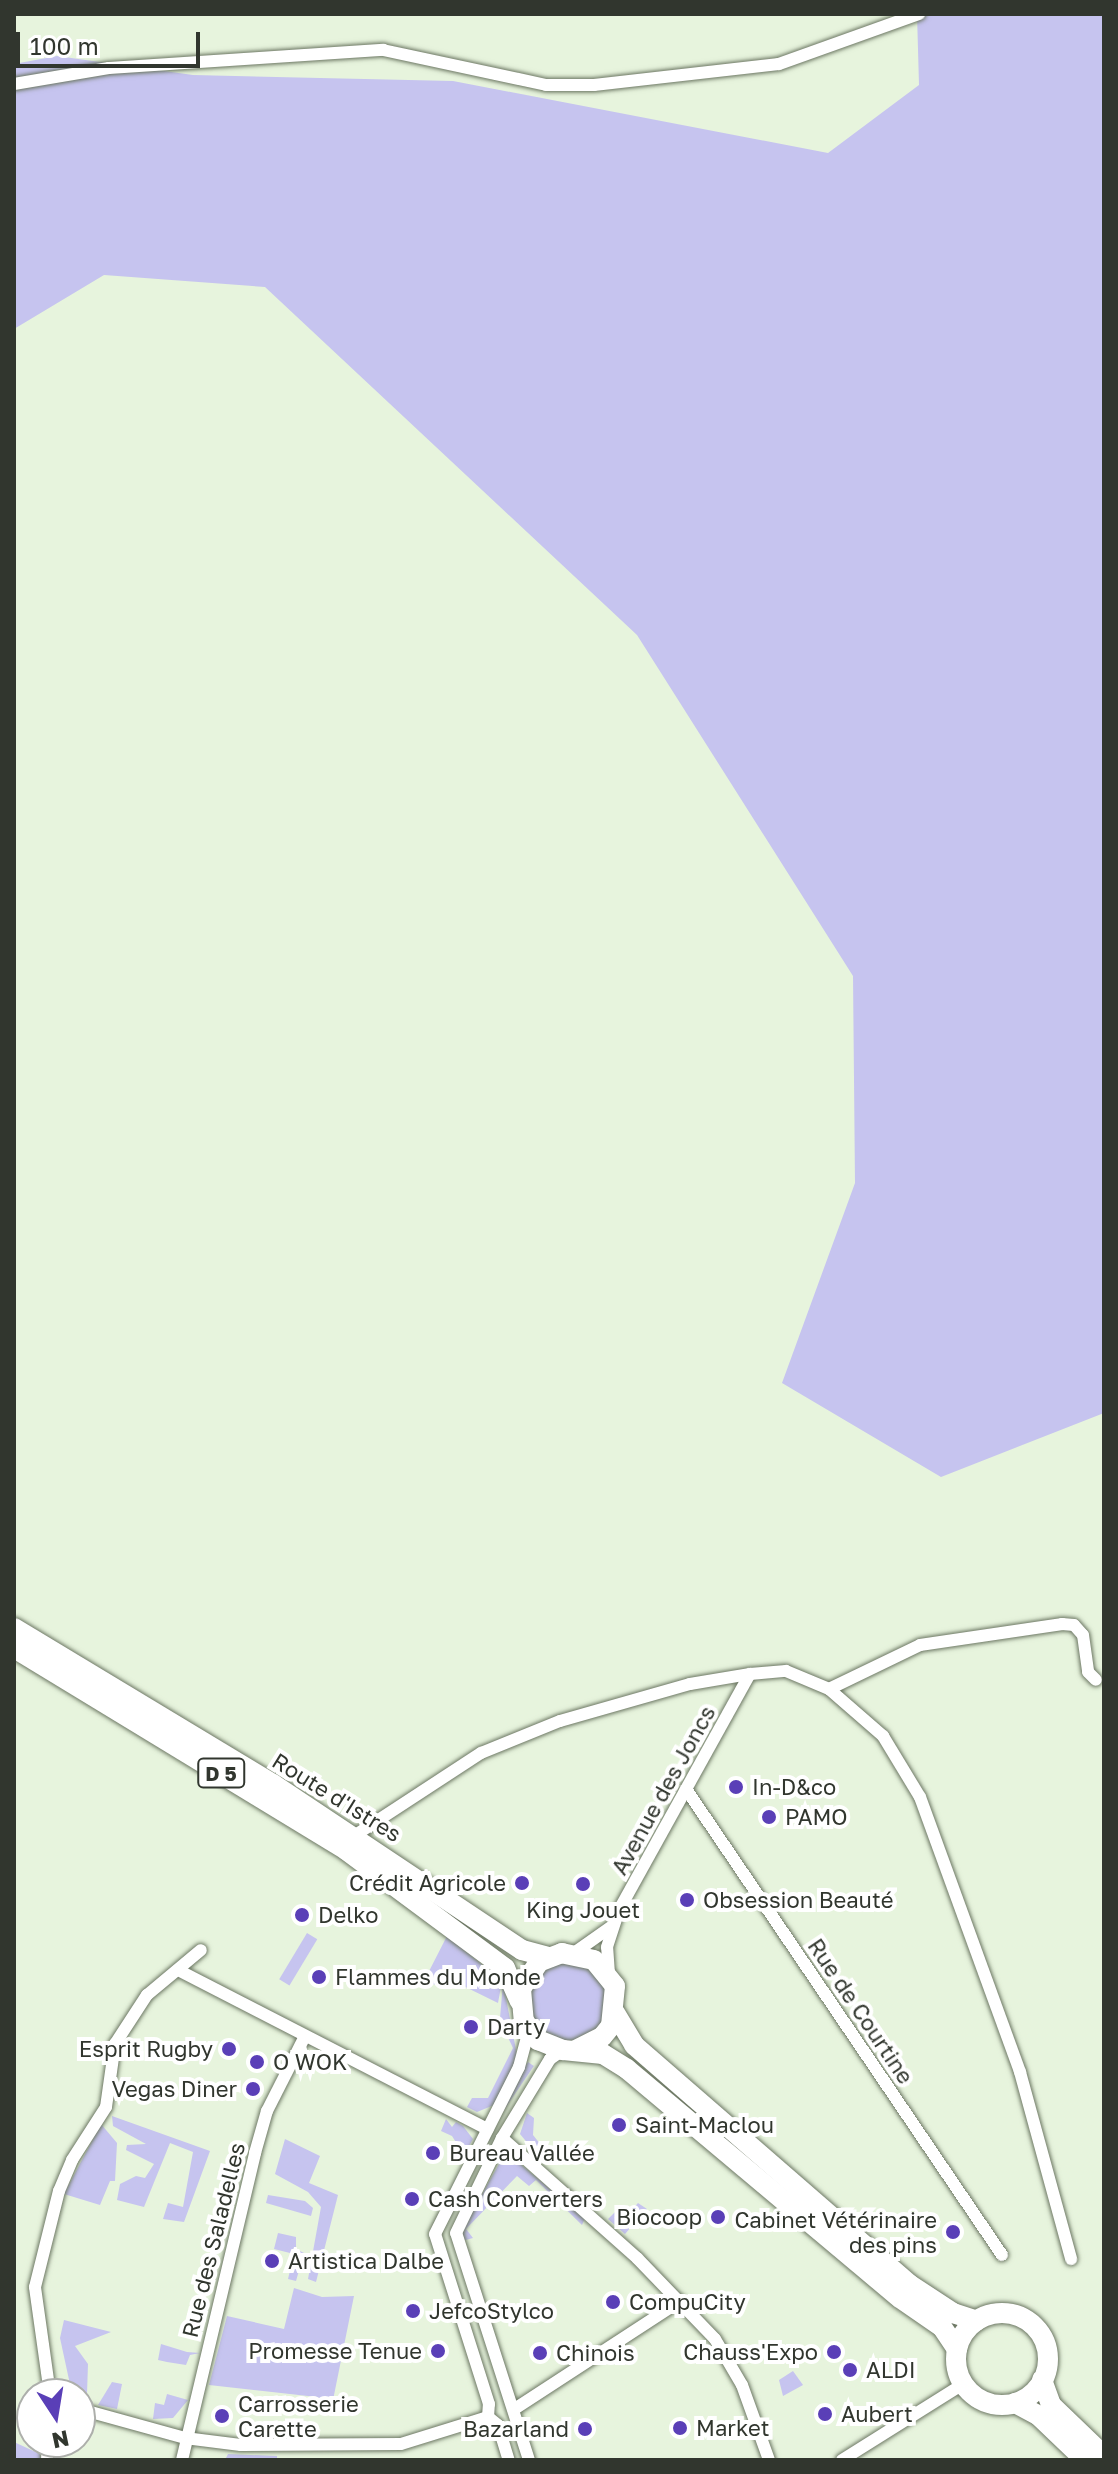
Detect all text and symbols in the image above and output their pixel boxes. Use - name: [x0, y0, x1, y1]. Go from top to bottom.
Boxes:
- scale bar: [20, 16, 204, 66]
- text: 100 m: [30, 31, 99, 60]
- street label: Avenue des Joncs: [606, 1701, 720, 1879]
- street label: Route d'Istres: [268, 1747, 406, 1847]
- road number: D 5: [197, 1757, 245, 1789]
- place label: In-D&co: [752, 1774, 836, 1800]
- marker: In-D&co: [727, 1778, 745, 1796]
- place label: PAMO: [785, 1804, 848, 1830]
- marker: PAMO: [760, 1808, 778, 1826]
- place label: Crédit Agricole: [349, 1870, 506, 1896]
- marker: Crédit Agricole: [513, 1874, 531, 1892]
- marker: King Jouet: [574, 1875, 592, 1893]
- place label: Obsession Beauté: [703, 1887, 893, 1913]
- marker: Obsession Beauté: [678, 1891, 696, 1909]
- place label: King Jouet: [526, 1897, 640, 1923]
- place label: Delko: [318, 1902, 378, 1928]
- marker: Delko: [293, 1906, 311, 1924]
- street label: Rue de Courtine: [803, 1933, 919, 2089]
- place label: Flammes du Monde: [335, 1964, 541, 1990]
- marker: Flammes du Monde: [310, 1968, 328, 1986]
- place label: Darty: [487, 2014, 545, 2040]
- marker: Darty: [462, 2018, 480, 2036]
- place label: Esprit Rugby: [79, 2036, 213, 2062]
- marker: Esprit Rugby: [220, 2040, 238, 2058]
- place label: O WOK: [273, 2049, 347, 2075]
- marker: O WOK: [248, 2053, 266, 2071]
- place label: Vegas Diner: [112, 2076, 237, 2102]
- marker: Vegas Diner: [244, 2080, 262, 2098]
- place label: Saint-Maclou: [635, 2112, 774, 2138]
- marker: Saint-Maclou: [610, 2116, 628, 2134]
- street label: Rue des Saladelles: [176, 2140, 250, 2340]
- place label: Bureau Vallée: [449, 2140, 595, 2166]
- marker: Bureau Vallée: [424, 2144, 442, 2162]
- place label: Cash Converters: [428, 2186, 603, 2212]
- marker: Cash Converters: [403, 2190, 421, 2208]
- place label: Biocoop: [616, 2204, 702, 2230]
- place label: Cabinet Vétérinaire des pins: [734, 2206, 937, 2258]
- marker: Biocoop: [709, 2208, 727, 2226]
- marker: Cabinet Vétérinaire des pins: [944, 2223, 962, 2241]
- place label: Artistica Dalbe: [288, 2248, 444, 2274]
- marker: Artistica Dalbe: [263, 2252, 281, 2270]
- place label: CompuCity: [629, 2289, 746, 2315]
- marker: CompuCity: [604, 2293, 622, 2311]
- place label: JefcoStylco: [429, 2298, 554, 2324]
- marker: JefcoStylco: [404, 2302, 422, 2320]
- place label: Promesse Tenue: [248, 2338, 422, 2364]
- place label: Chauss'Expo: [683, 2339, 818, 2365]
- place label: Chinois: [556, 2340, 635, 2366]
- marker: Promesse Tenue: [429, 2342, 447, 2360]
- marker: Chauss'Expo: [825, 2343, 843, 2361]
- marker: Chinois: [531, 2344, 549, 2362]
- place label: ALDI: [866, 2357, 916, 2383]
- marker: ALDI: [841, 2361, 859, 2379]
- north arrow: [16, 2378, 96, 2458]
- place label: Carrosserie Carette: [238, 2390, 359, 2442]
- place label: Aubert: [841, 2401, 913, 2427]
- marker: Aubert: [816, 2405, 834, 2423]
- marker: Carrosserie Carette: [213, 2407, 231, 2425]
- place label: Market: [696, 2415, 769, 2441]
- place label: Bazarland: [463, 2416, 569, 2442]
- marker: Market: [671, 2419, 689, 2437]
- marker: Bazarland: [576, 2420, 594, 2438]
- text: N: [50, 2425, 72, 2455]

